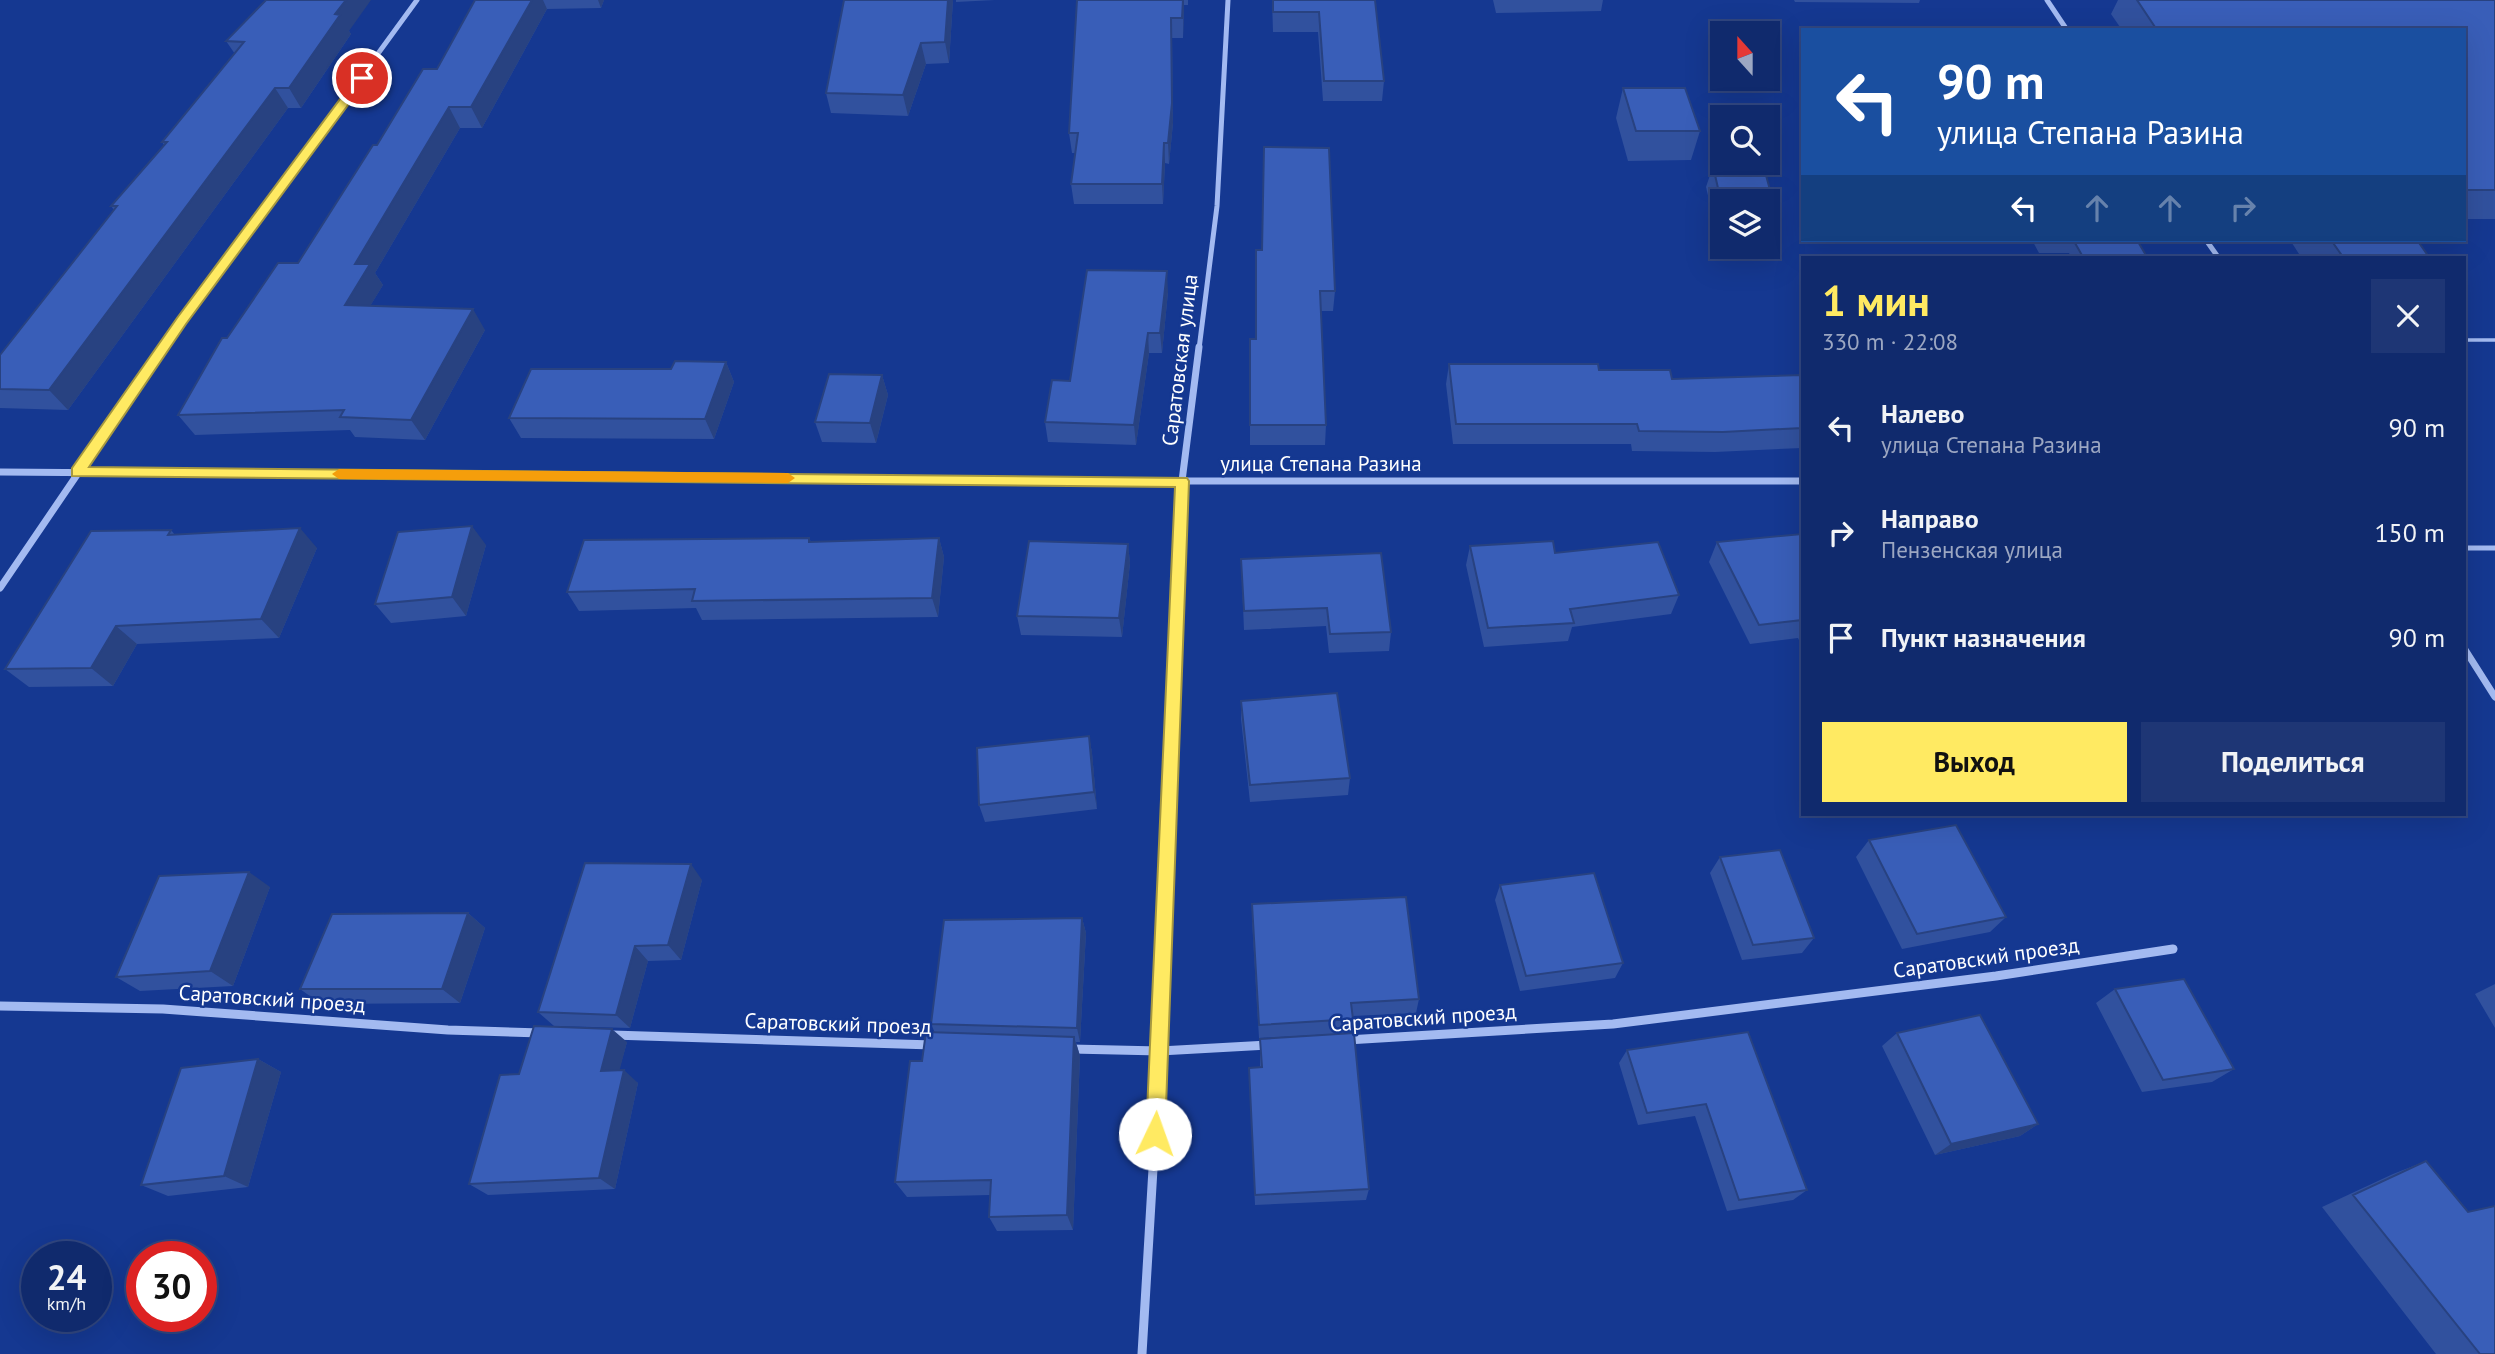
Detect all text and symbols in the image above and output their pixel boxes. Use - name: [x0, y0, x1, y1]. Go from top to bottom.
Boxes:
- north arrow: [1710, 21, 1780, 91]
- map controls: [1710, 21, 1780, 259]
- pin: [332, 48, 392, 108]
- text: 90 m: [1937, 49, 2044, 113]
- icon: left: [1822, 56, 1913, 147]
- icon: arrive: [343, 59, 381, 97]
- button: search: [1710, 105, 1780, 175]
- text: улица Степана Разина: [1937, 111, 2244, 153]
- button: layers: [1710, 189, 1780, 259]
- icon: left: [2005, 189, 2043, 227]
- icon: ahead: [2078, 189, 2116, 227]
- icon: ahead: [2151, 189, 2189, 227]
- icon: right: [2224, 189, 2262, 227]
- street label: Саратовская улица: [1156, 272, 1203, 447]
- text: 1 мин: [1822, 273, 1930, 328]
- button: close: [2371, 279, 2445, 353]
- text: 330 m · 22:08: [1822, 327, 1958, 356]
- text: Налево: [1881, 397, 1965, 430]
- icon: left: [1822, 409, 1860, 447]
- text: 90 m: [2389, 411, 2445, 444]
- text: улица Степана Разина: [1881, 430, 2102, 459]
- street label: улица Степана Разина: [1220, 450, 1422, 477]
- text: Направо: [1881, 502, 1979, 535]
- icon: right: [1822, 514, 1860, 552]
- text: 150 m: [2374, 516, 2445, 549]
- text: Пензенская улица: [1881, 535, 2063, 564]
- icon: arrive: [1822, 619, 1860, 657]
- text: Пункт назначения: [1881, 621, 2086, 654]
- text: 90 m: [2389, 621, 2445, 654]
- button: Выход: [1822, 722, 2127, 802]
- button: Поделиться: [2141, 722, 2445, 802]
- street label: Саратовский проезд: [1891, 931, 2080, 984]
- street label: Саратовский проезд: [178, 979, 366, 1018]
- street label: Саратовский проезд: [1329, 998, 1517, 1037]
- street label: Саратовский проезд: [744, 1007, 932, 1040]
- position arrow: [1118, 1097, 1192, 1171]
- speed limit sign: 30: [126, 1241, 217, 1332]
- text: 24: [47, 1254, 86, 1300]
- text: km/h: [47, 1292, 86, 1315]

